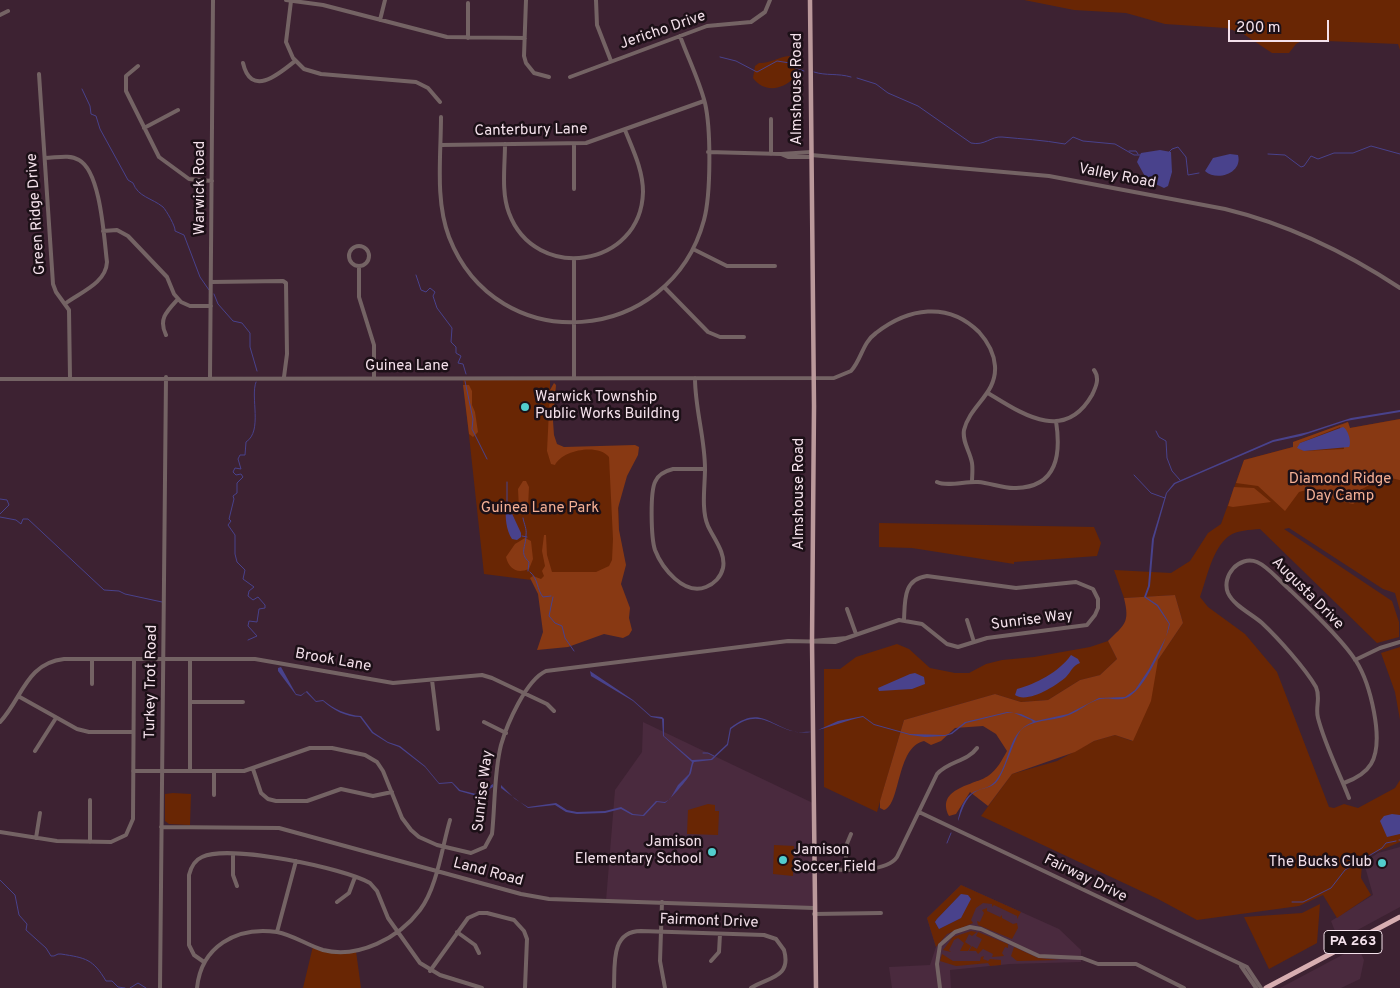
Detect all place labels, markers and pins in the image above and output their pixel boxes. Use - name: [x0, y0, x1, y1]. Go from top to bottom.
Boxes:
- place label: Warwick Township Public Works Building: [535, 389, 680, 424]
- marker: Warwick Township Public Works Building: [519, 401, 531, 413]
- place label: Jamison Elementary School: [575, 834, 702, 869]
- place label: Jamison Soccer Field: [793, 842, 876, 877]
- marker: Jamison Elementary School: [706, 846, 718, 858]
- marker: Jamison Soccer Field: [777, 854, 789, 866]
- place label: The Bucks Club: [1269, 854, 1372, 872]
- marker: The Bucks Club: [1376, 857, 1388, 869]

